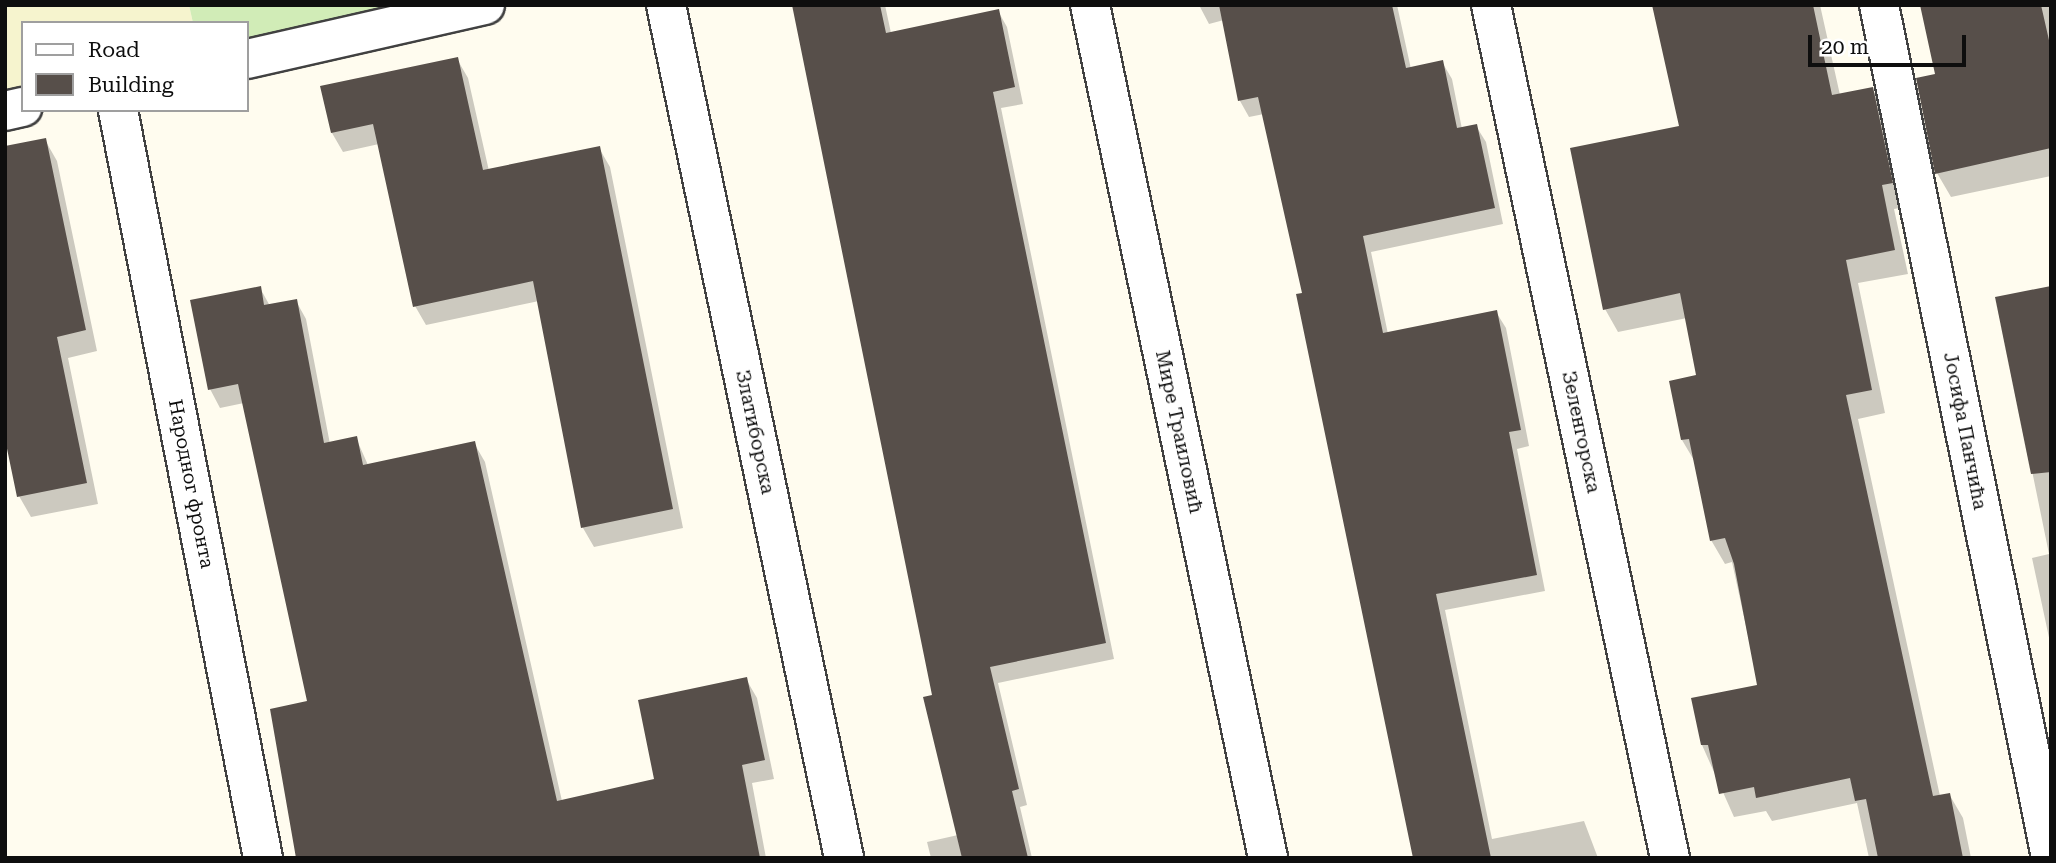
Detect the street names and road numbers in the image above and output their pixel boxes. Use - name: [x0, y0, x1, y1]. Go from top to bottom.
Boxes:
- street label: Мире Траиловић: [1151, 348, 1207, 516]
- street label: Јосифа Панчића: [1939, 350, 1991, 512]
- street label: Златиборска: [731, 368, 779, 496]
- street label: Зеленгорска: [1557, 369, 1605, 495]
- street label: Народног фронта: [163, 398, 219, 570]

